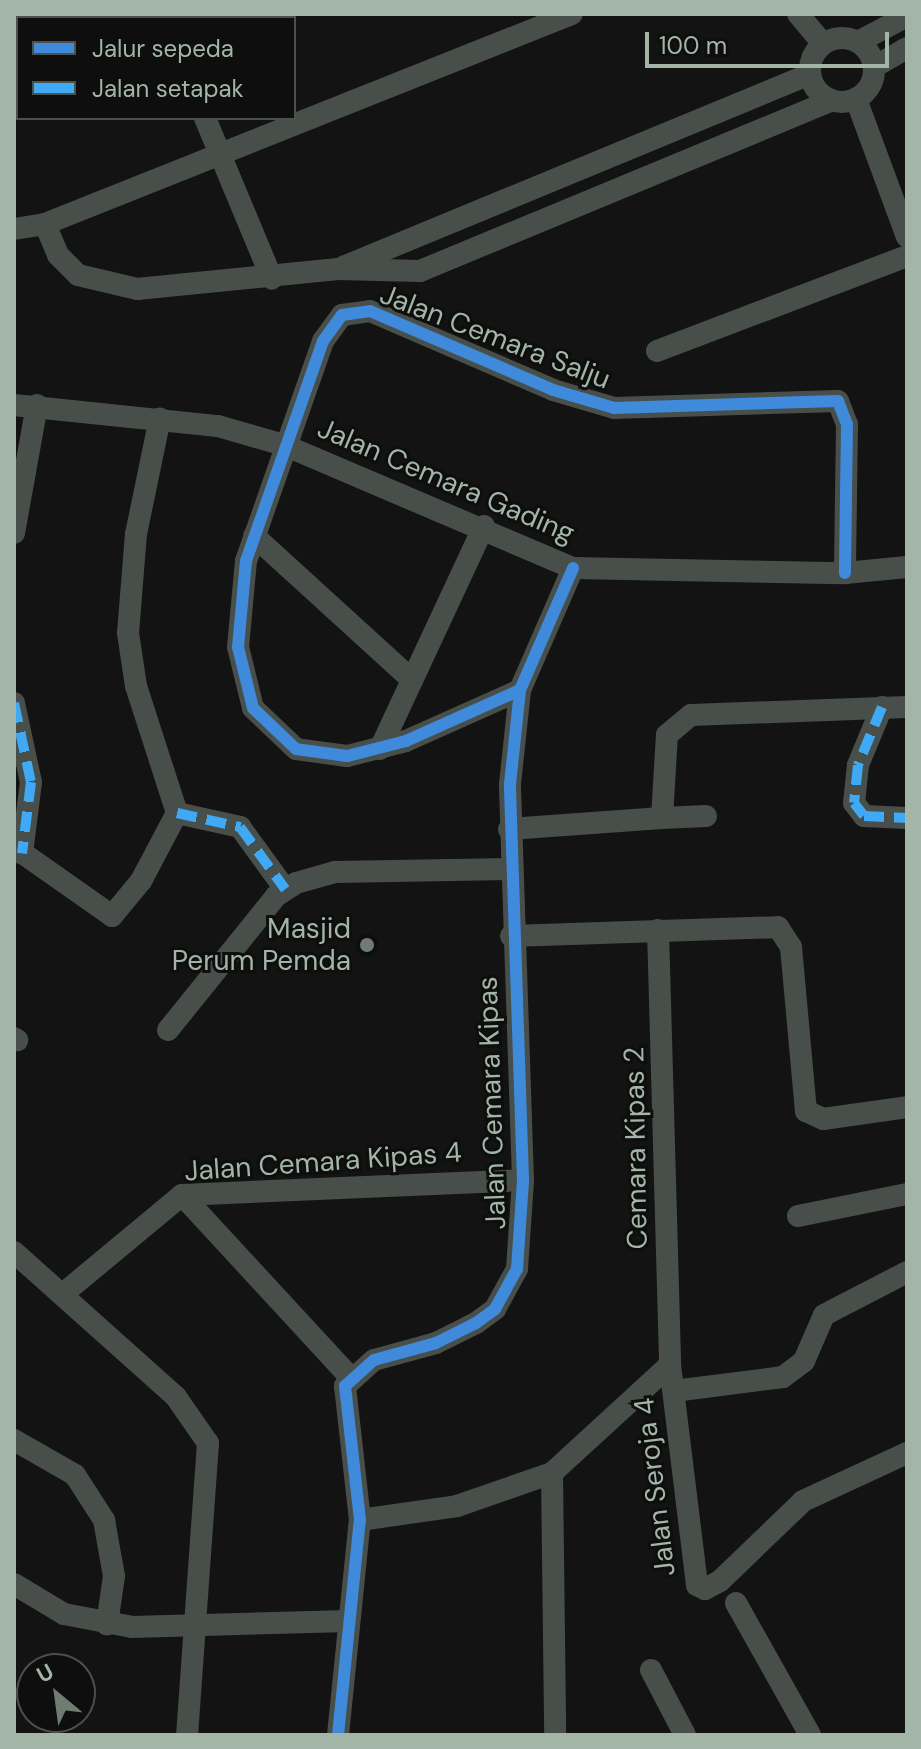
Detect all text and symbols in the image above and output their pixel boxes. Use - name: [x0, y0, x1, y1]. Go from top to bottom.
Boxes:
- legend: [16, 16, 296, 120]
- scale bar: [649, 16, 893, 66]
- text: 100 m: [659, 30, 727, 61]
- text: Jalur sepeda: [92, 33, 234, 64]
- text: Jalan setapak: [92, 73, 244, 104]
- street label: Jalan Cemara Salju: [375, 278, 615, 396]
- street label: Jalan Cemara Gading: [312, 412, 580, 550]
- place label: Masjid Perum Pemda: [172, 912, 351, 978]
- marker: Masjid Perum Pemda: [358, 936, 376, 954]
- street label: Jalan Cemara Kipas: [471, 976, 513, 1230]
- street label: Cemara Kipas 2: [617, 1046, 655, 1250]
- street label: Jalan Cemara Kipas 4: [183, 1136, 463, 1188]
- street label: Jalan Seroja 4: [627, 1396, 683, 1578]
- north arrow: [16, 1653, 96, 1733]
- text: U: [31, 1657, 59, 1690]

